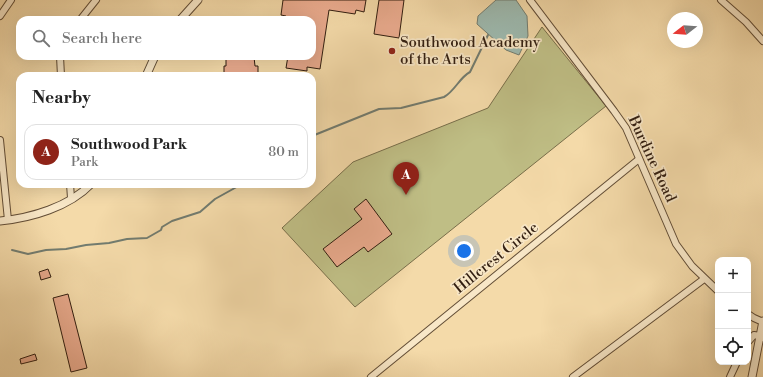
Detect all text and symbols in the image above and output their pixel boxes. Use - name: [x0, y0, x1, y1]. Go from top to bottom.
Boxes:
- north arrow: [667, 12, 703, 48]
- search box: [16, 16, 316, 60]
- icon: search: [30, 27, 52, 49]
- text: Search here: [62, 29, 142, 48]
- place label: Southwood Academy of the Arts: [400, 33, 541, 69]
- marker: Southwood Academy of the Arts: [387, 46, 397, 56]
- text: Nearby: [32, 87, 91, 109]
- street label: Burdine Road: [623, 112, 681, 206]
- text: Southwood Park: [71, 135, 187, 154]
- text: A: [41, 144, 51, 160]
- text: 80 m: [268, 144, 299, 160]
- text: Park: [71, 154, 98, 170]
- pin: A: [393, 162, 419, 195]
- street label: Hillcrest Circle: [450, 218, 542, 298]
- your location: [454, 241, 474, 261]
- map controls: [715, 257, 751, 365]
- button: +: [715, 257, 751, 293]
- button: −: [715, 293, 751, 329]
- button: locate: [715, 329, 751, 365]

